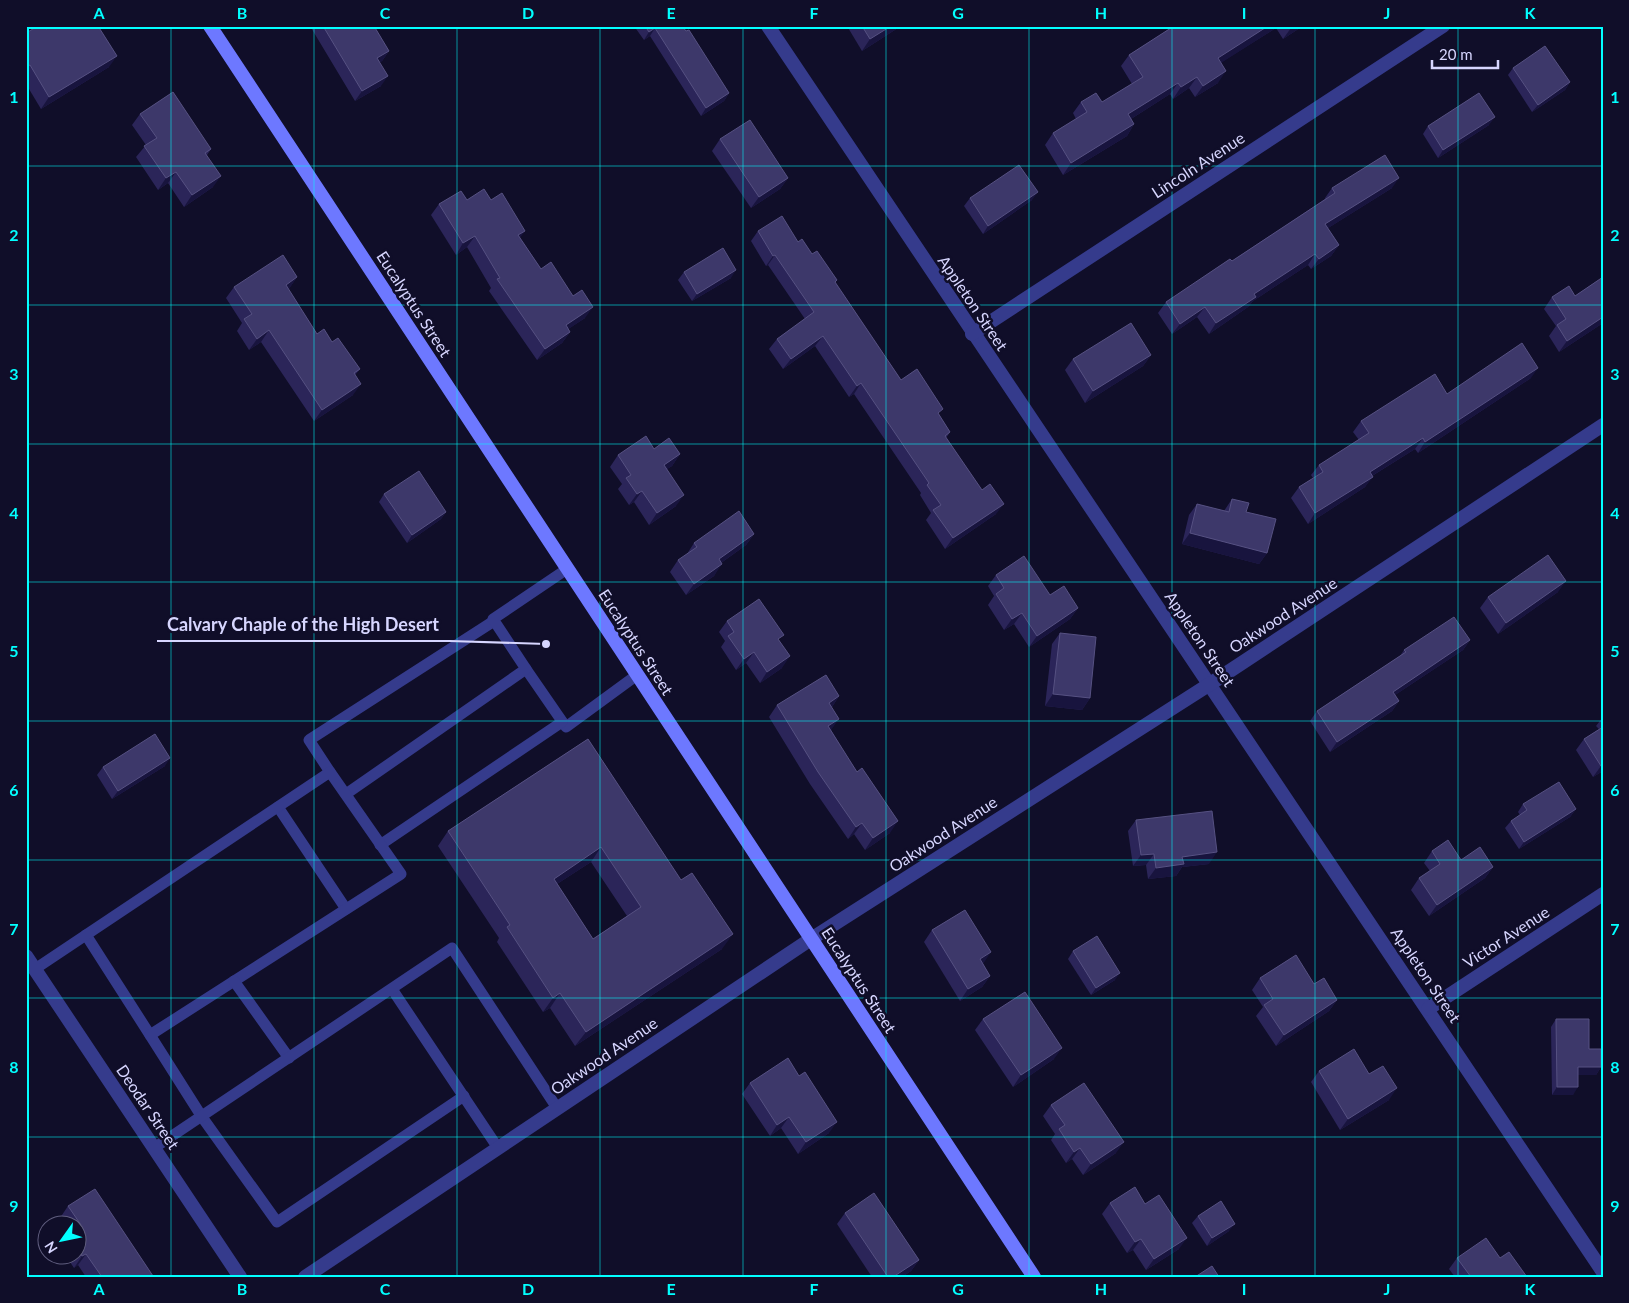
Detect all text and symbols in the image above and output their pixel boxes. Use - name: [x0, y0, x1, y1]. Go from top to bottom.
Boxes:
- text: A: [92, 3, 105, 22]
- text: B: [237, 3, 247, 22]
- text: C: [380, 3, 391, 22]
- text: D: [522, 3, 534, 22]
- text: E: [666, 3, 676, 22]
- text: F: [809, 3, 819, 22]
- text: G: [952, 3, 964, 22]
- text: H: [1095, 3, 1107, 22]
- text: I: [1242, 3, 1246, 22]
- text: J: [1384, 3, 1390, 22]
- text: K: [1525, 3, 1537, 22]
- scale bar: [1432, 38, 1498, 70]
- text: 20 m: [1439, 45, 1473, 63]
- text: 1: [9, 87, 19, 106]
- text: 1: [1610, 87, 1620, 106]
- street label: Lincoln Avenue: [1148, 128, 1248, 202]
- text: 2: [9, 225, 19, 244]
- text: 2: [1610, 225, 1620, 244]
- street label: Eucalyptus Street: [373, 247, 456, 360]
- street label: Appleton Street: [935, 251, 1012, 354]
- text: 3: [9, 364, 19, 383]
- text: 3: [1610, 364, 1620, 383]
- text: 4: [9, 503, 19, 522]
- text: 4: [1610, 503, 1620, 522]
- street label: Oakwood Avenue: [1225, 573, 1340, 657]
- street label: Eucalyptus Street: [595, 585, 678, 698]
- street label: Appleton Street: [1162, 587, 1239, 690]
- callout: Calvary Chaple of the High Desert: [157, 608, 450, 641]
- text: Calvary Chaple of the High Desert: [167, 613, 439, 635]
- text: 5: [9, 641, 19, 660]
- text: 5: [1610, 641, 1620, 660]
- text: 6: [9, 780, 19, 799]
- text: 6: [1610, 780, 1620, 799]
- street label: Oakwood Avenue: [885, 792, 1000, 876]
- street label: Victor Avenue: [1459, 902, 1552, 972]
- text: 7: [9, 919, 19, 938]
- text: 7: [1610, 919, 1620, 938]
- street label: Eucalyptus Street: [818, 923, 901, 1036]
- street label: Appleton Street: [1388, 923, 1465, 1026]
- street label: Oakwood Avenue: [547, 1013, 661, 1098]
- text: 8: [9, 1057, 19, 1076]
- text: 8: [1610, 1057, 1620, 1076]
- street label: Deodar Street: [113, 1061, 184, 1153]
- text: 9: [9, 1196, 19, 1215]
- text: 9: [1610, 1196, 1620, 1215]
- north arrow: [38, 1216, 88, 1266]
- text: N: [41, 1238, 61, 1257]
- text: A: [92, 1279, 105, 1298]
- text: B: [237, 1279, 247, 1298]
- text: C: [380, 1279, 391, 1298]
- text: D: [522, 1279, 534, 1298]
- text: E: [666, 1279, 676, 1298]
- text: F: [809, 1279, 819, 1298]
- text: G: [952, 1279, 964, 1298]
- text: H: [1095, 1279, 1107, 1298]
- text: I: [1242, 1279, 1246, 1298]
- text: J: [1384, 1279, 1390, 1298]
- text: K: [1525, 1279, 1537, 1298]

